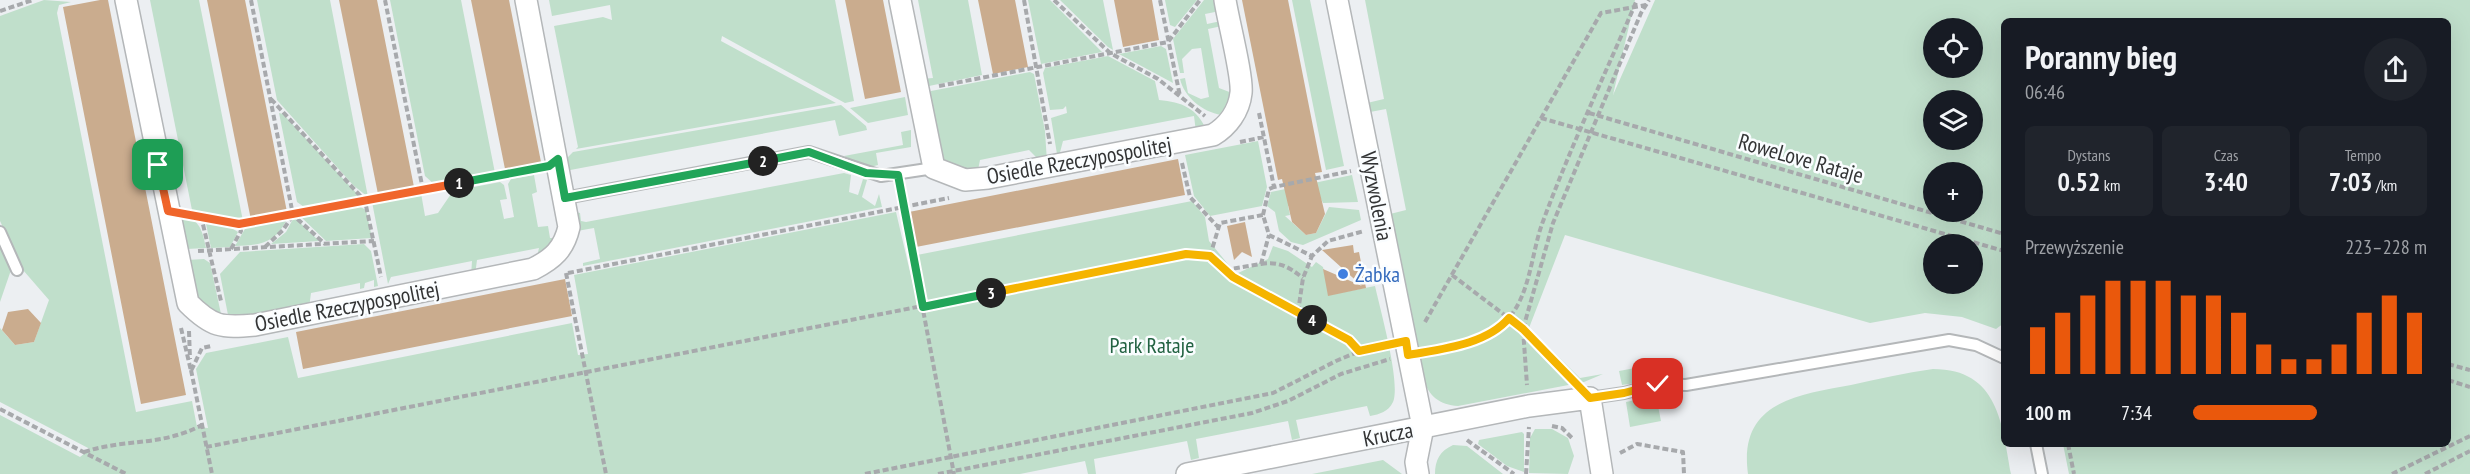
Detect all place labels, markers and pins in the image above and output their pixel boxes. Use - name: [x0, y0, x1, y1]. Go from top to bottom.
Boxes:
- pin: [132, 139, 183, 190]
- pin: 2: [748, 146, 778, 176]
- pin: 1: [444, 168, 474, 198]
- place label: Żabka: [1355, 260, 1400, 288]
- marker: Żabka: [1336, 267, 1350, 281]
- pin: 3: [976, 278, 1006, 308]
- pin: 4: [1297, 305, 1327, 335]
- pin: [1632, 358, 1683, 409]

